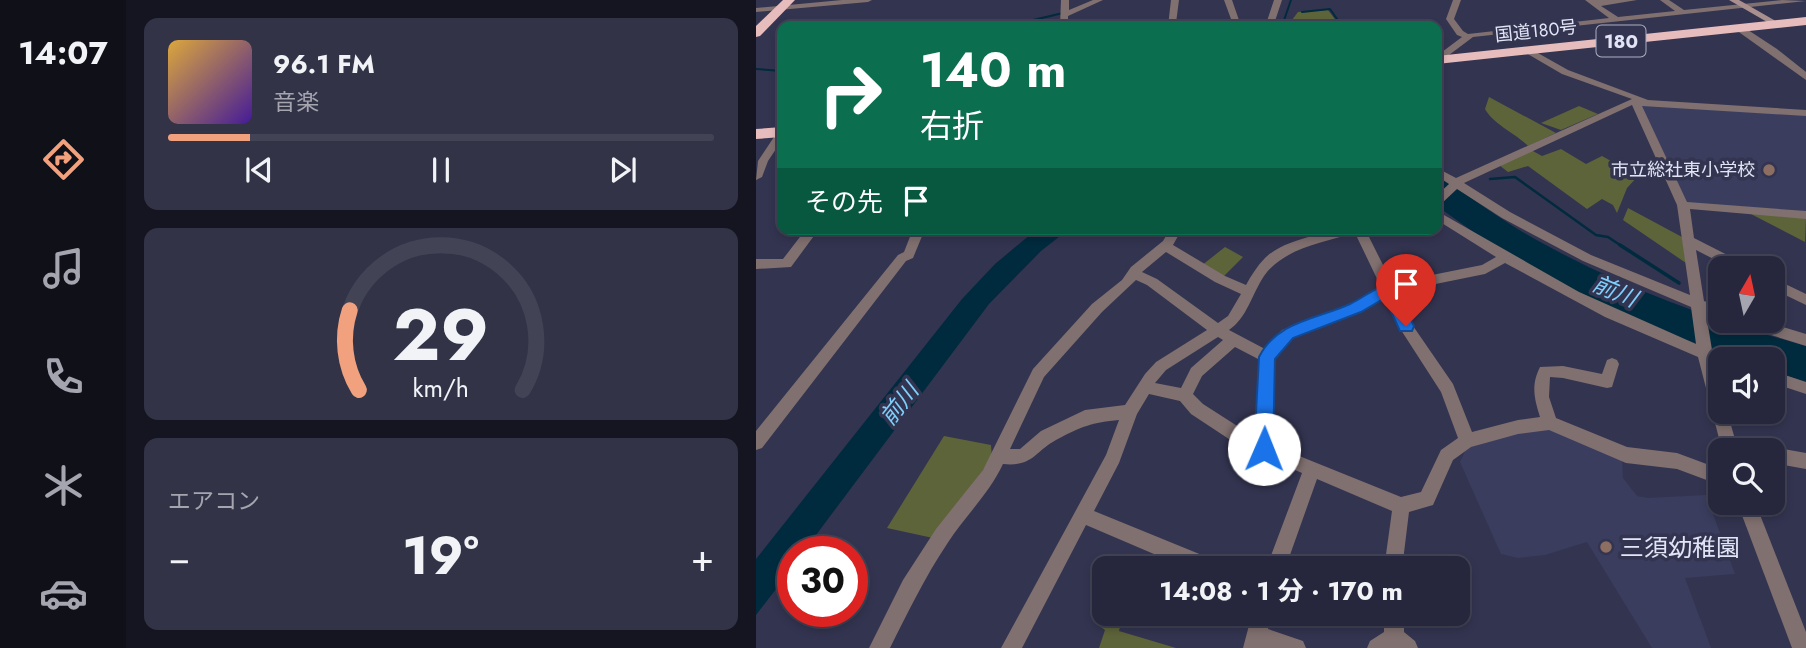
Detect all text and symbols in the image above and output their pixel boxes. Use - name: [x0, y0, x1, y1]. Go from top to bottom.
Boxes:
- street label: 国道180号: [1494, 14, 1578, 48]
- road number: 180: [1596, 25, 1646, 56]
- text: 14:07: [18, 30, 108, 76]
- text: 140 m: [920, 35, 1066, 105]
- text: 96.1 FM: [273, 45, 375, 83]
- icon: right: [805, 49, 896, 140]
- text: 音楽: [273, 85, 319, 119]
- text: 右折: [920, 103, 984, 149]
- icon: directions: [39, 135, 88, 184]
- icon: previous: [240, 151, 278, 189]
- icon: pause: [422, 151, 460, 189]
- icon: next: [604, 151, 642, 189]
- place label: 市立総社東小学校: [1611, 157, 1755, 183]
- marker: 市立総社東小学校: [1761, 162, 1777, 178]
- icon: arrive: [897, 182, 935, 220]
- text: その先: [805, 183, 883, 221]
- icon: music: [39, 244, 88, 293]
- pin: [1376, 254, 1436, 326]
- north arrow: [1708, 256, 1785, 332]
- map controls: [1708, 256, 1785, 515]
- icon: arrive: [1387, 265, 1425, 303]
- water label: 前川: [1587, 266, 1646, 317]
- text: 29: [393, 282, 489, 387]
- button: sound: [1708, 347, 1785, 424]
- icon: phone: [39, 352, 88, 401]
- text: km/h: [413, 370, 469, 406]
- water label: 前川: [871, 373, 928, 433]
- position arrow: [1227, 412, 1301, 486]
- button: search: [1708, 438, 1785, 515]
- icon: climate: [39, 461, 88, 510]
- text: エアコン: [168, 484, 260, 518]
- text: 19°: [402, 518, 479, 594]
- text: −: [168, 530, 190, 585]
- text: +: [691, 530, 714, 585]
- place label: 三須幼稚園: [1620, 530, 1740, 565]
- speed limit sign: 30: [777, 536, 868, 627]
- marker: 三須幼稚園: [1598, 539, 1614, 555]
- icon: car: [39, 569, 88, 618]
- text: 14:08 · 1 分 · 170 m: [1159, 572, 1403, 610]

